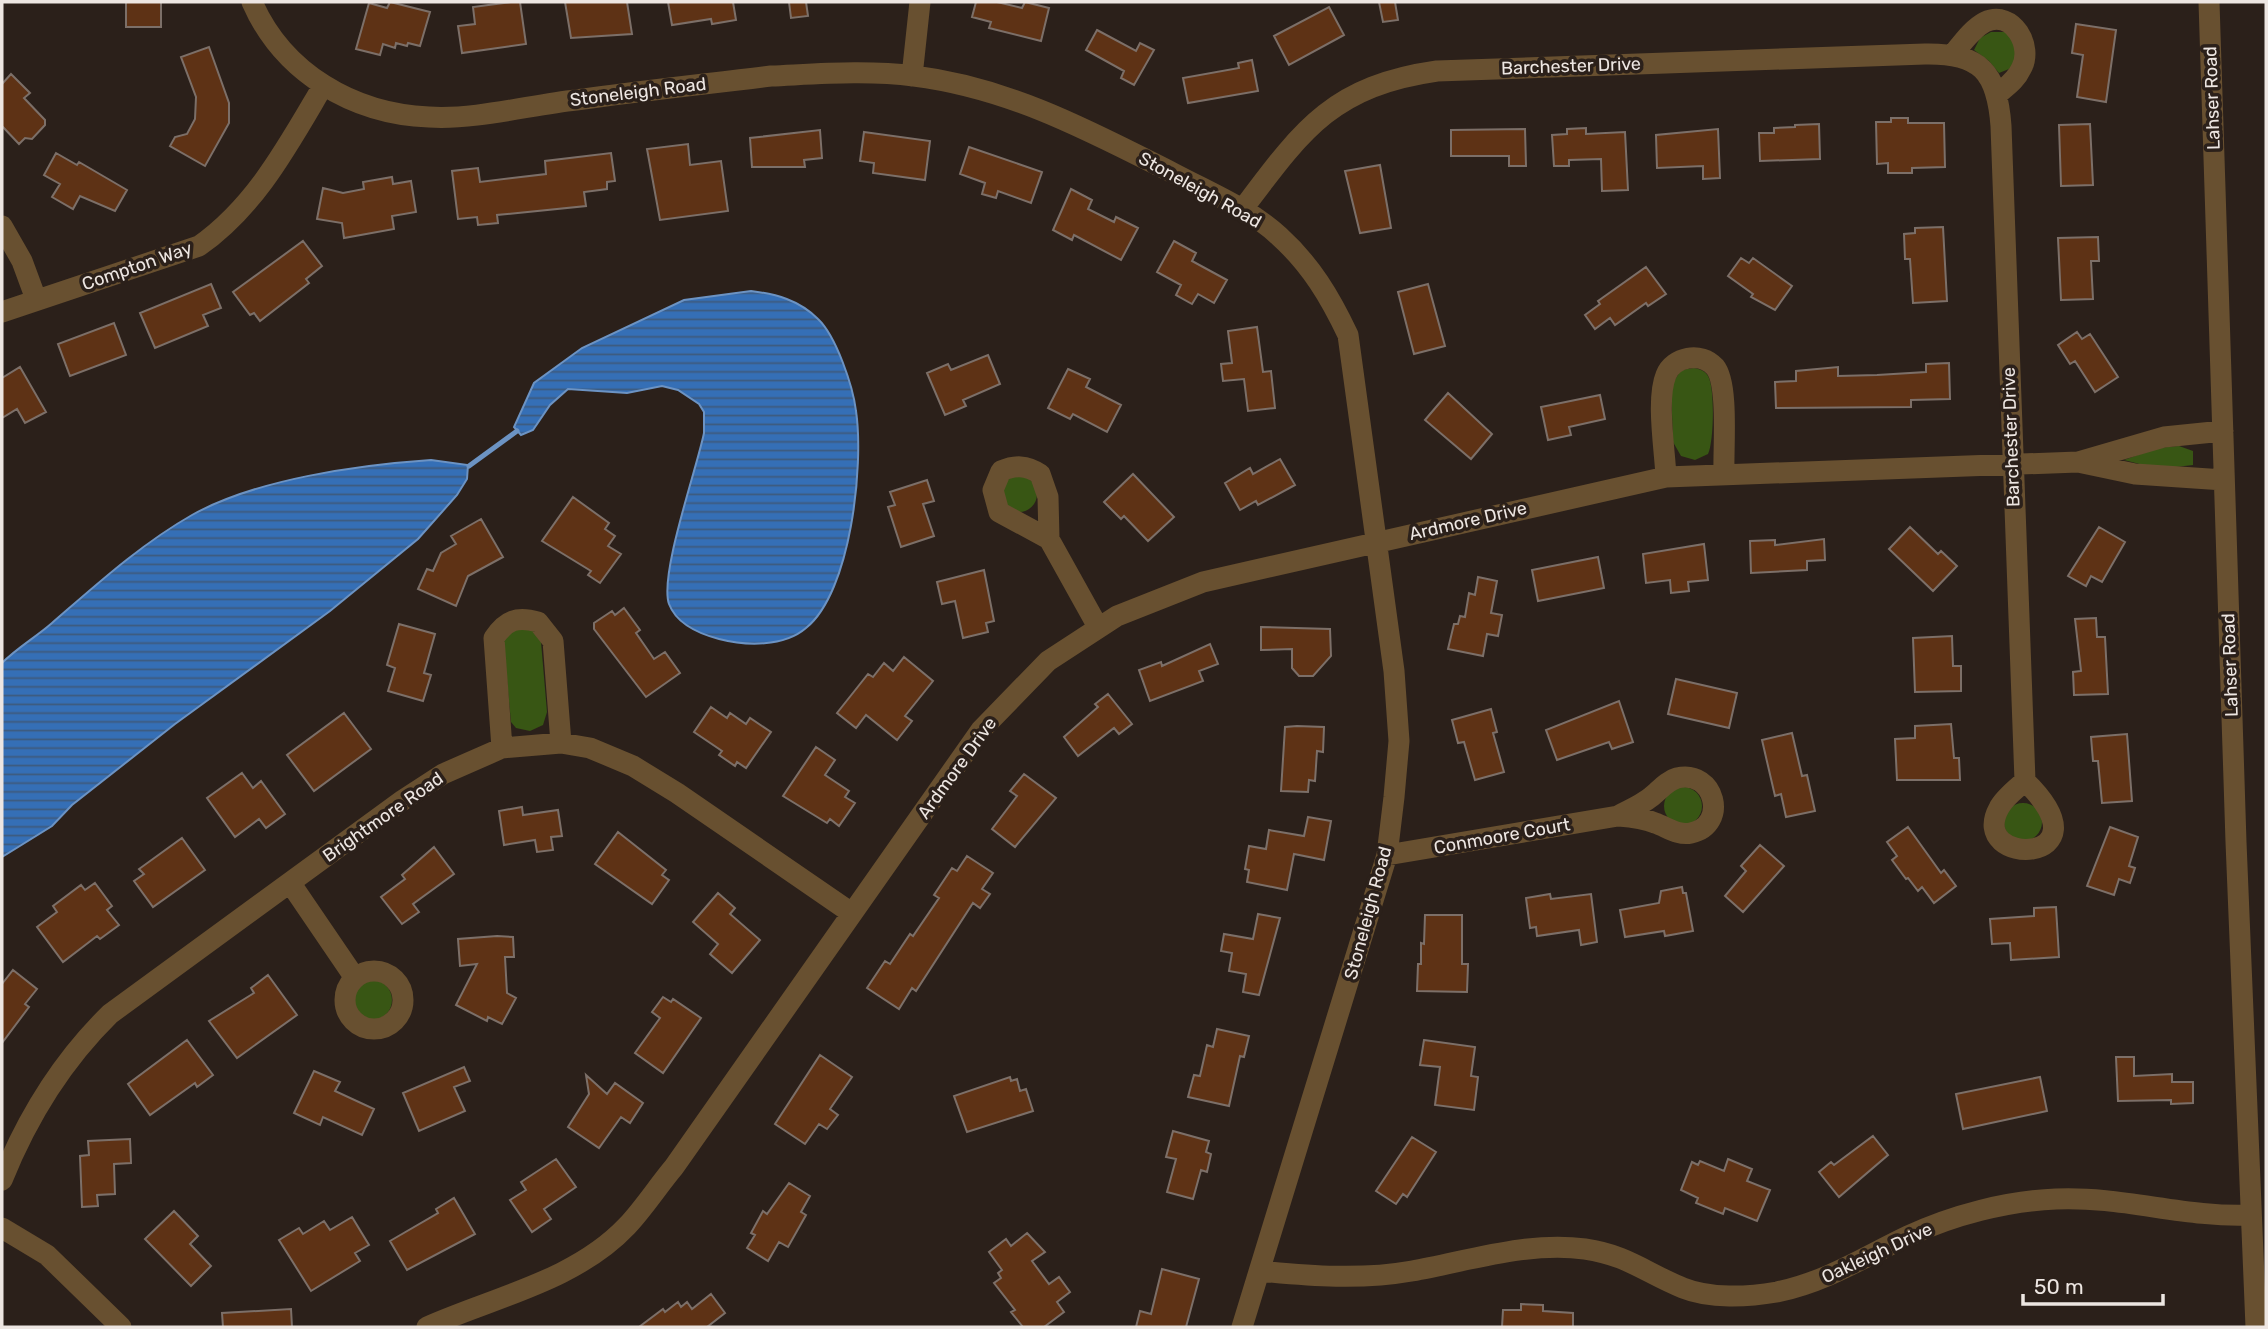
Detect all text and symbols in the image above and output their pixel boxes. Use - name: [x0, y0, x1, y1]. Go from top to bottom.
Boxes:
- street label: Lahser Road: [2199, 46, 2225, 150]
- street label: Barchester Drive: [1501, 53, 1641, 79]
- street label: Stoneleigh Road: [569, 73, 707, 111]
- street label: Stoneleigh Road: [1135, 147, 1265, 233]
- street label: Compton Way: [79, 237, 195, 295]
- street label: Barchester Drive: [1998, 367, 2024, 507]
- street label: Ardmore Drive: [1407, 497, 1529, 545]
- street label: Lahser Road: [2217, 613, 2243, 717]
- street label: Ardmore Drive: [913, 713, 1001, 823]
- street label: Brightmore Road: [319, 767, 447, 867]
- street label: Conmoore Court: [1432, 813, 1572, 859]
- street label: Stoneleigh Road: [1340, 844, 1396, 982]
- street label: Oakleigh Drive: [1818, 1218, 1936, 1288]
- scale bar: [2023, 1262, 2163, 1306]
- text: 50 m: [2034, 1274, 2084, 1299]

